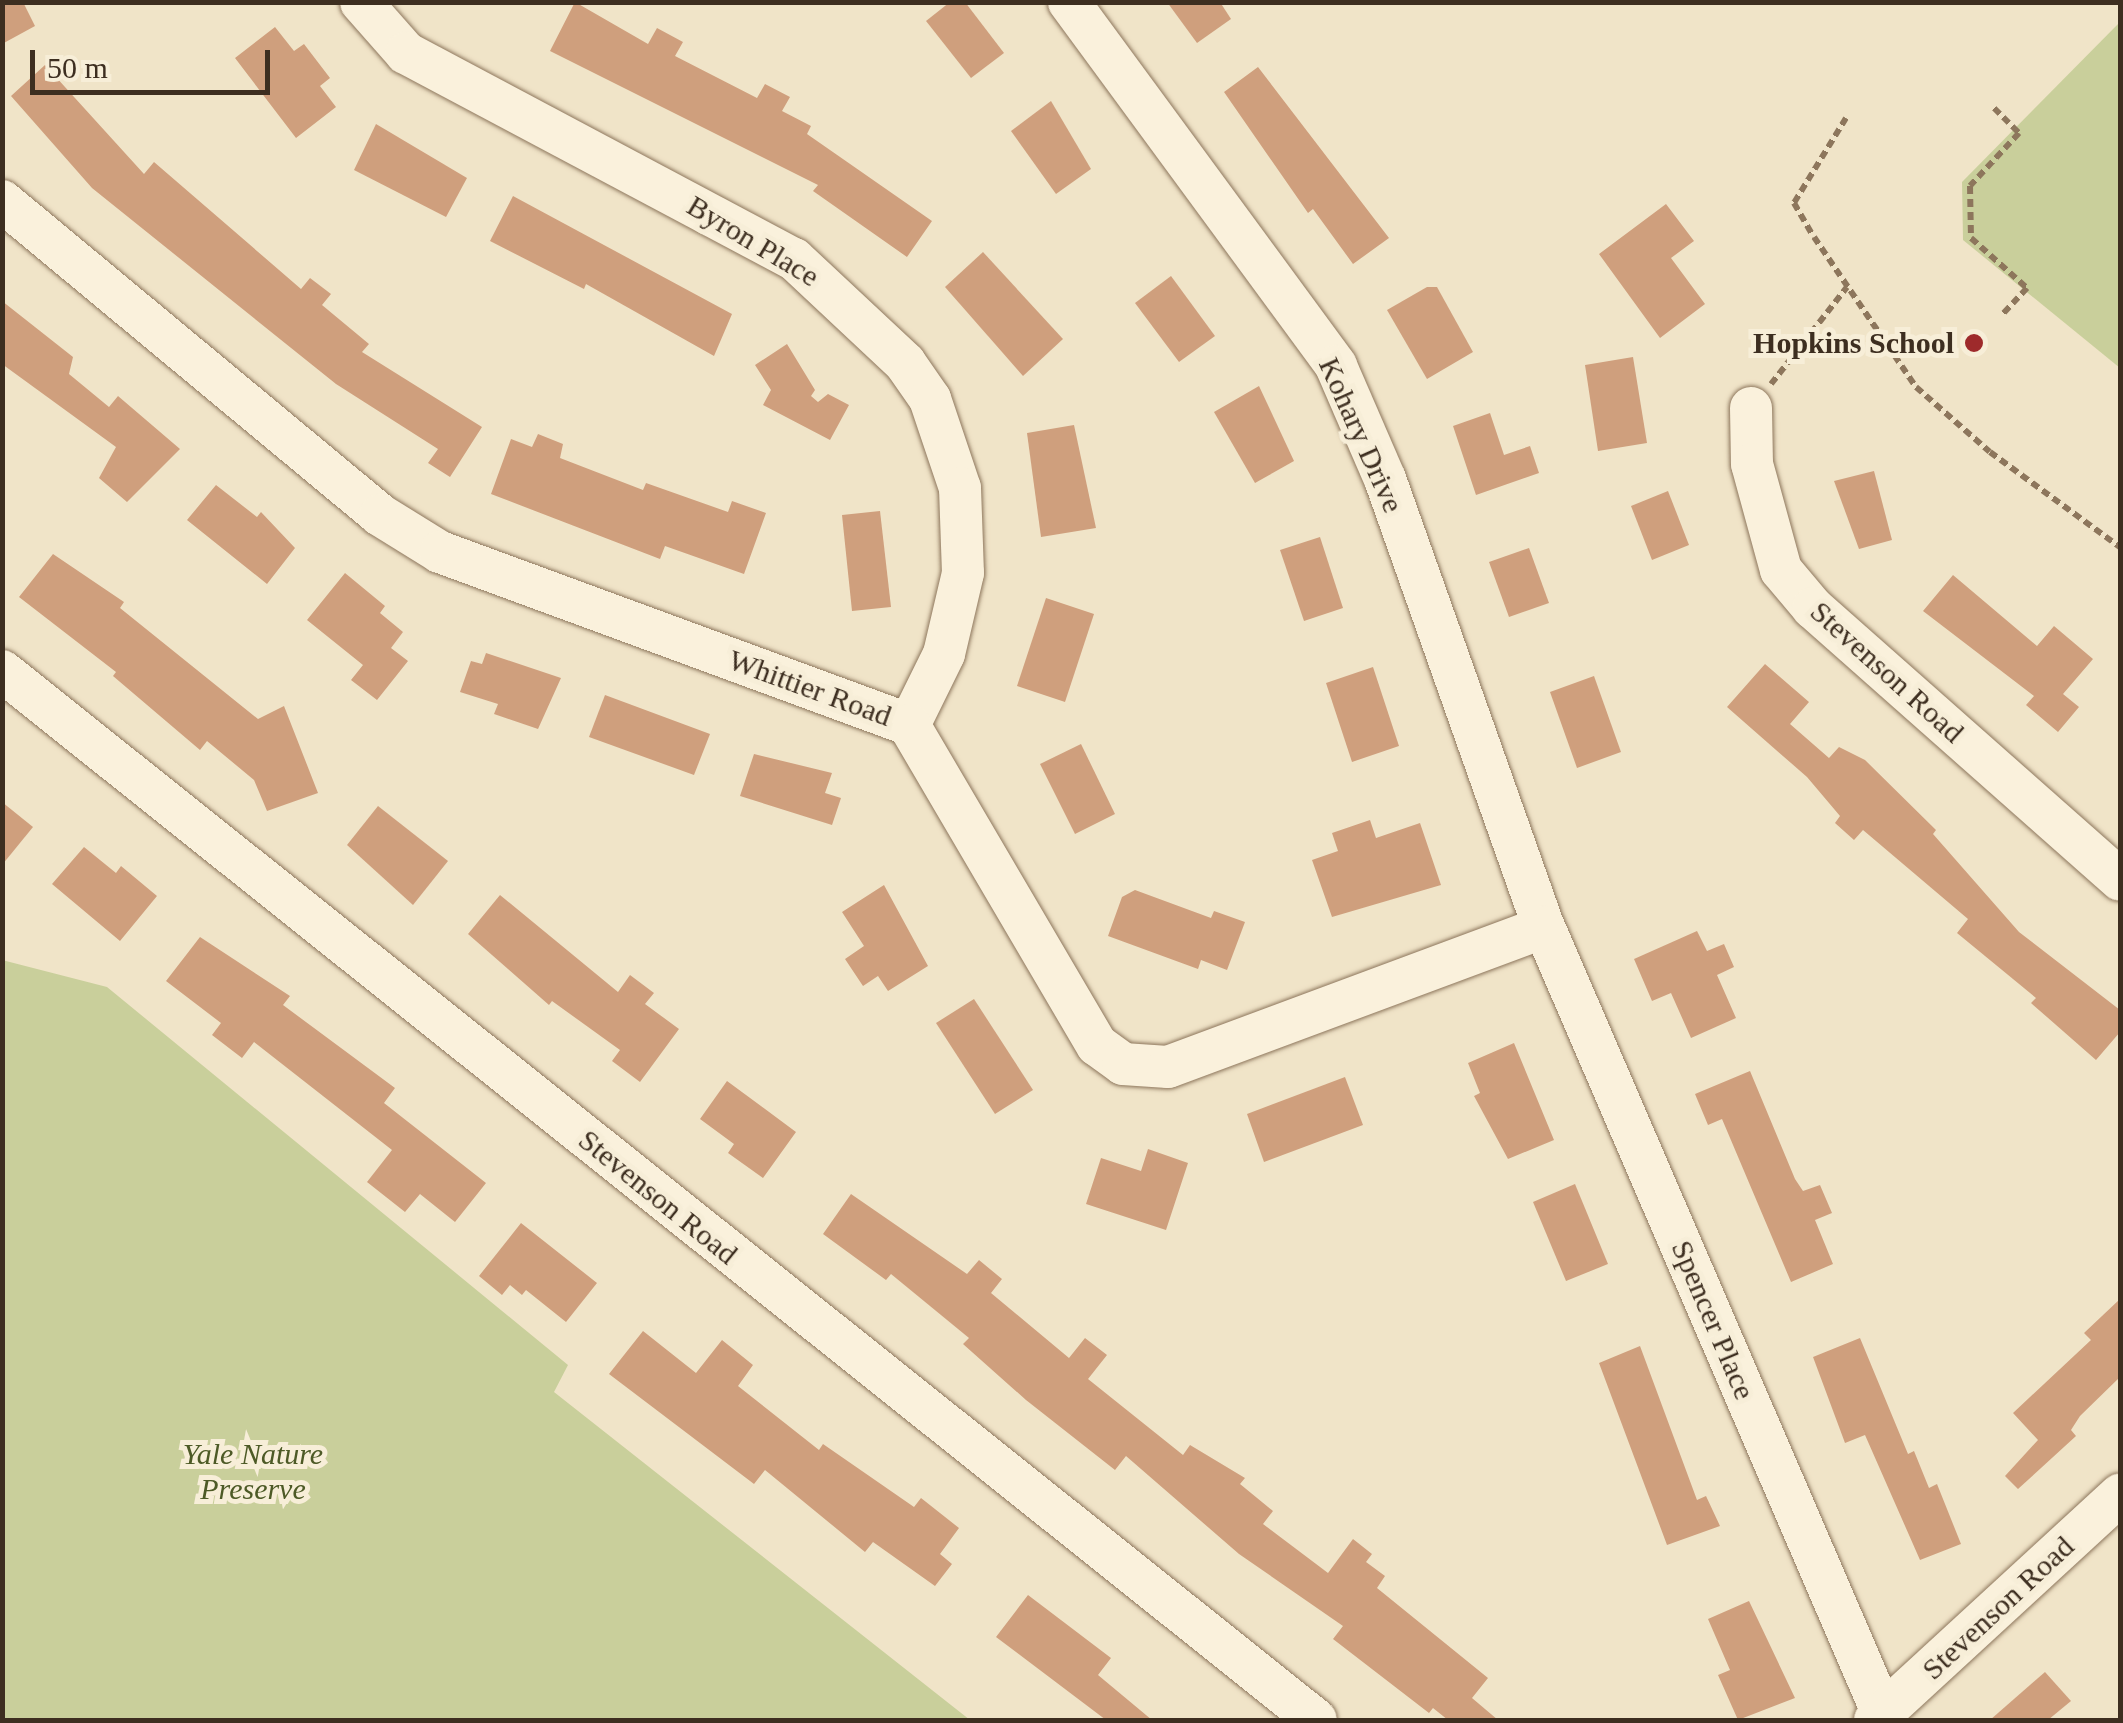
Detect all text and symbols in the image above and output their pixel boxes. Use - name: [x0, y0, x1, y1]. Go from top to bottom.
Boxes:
- scale bar: [35, 30, 275, 92]
- text: 50 m: [47, 51, 108, 84]
- street label: Byron Place: [681, 188, 825, 294]
- place label: Hopkins School: [1753, 325, 1954, 361]
- marker: Hopkins School: [1963, 332, 1985, 354]
- street label: Kohary Drive: [1311, 352, 1411, 518]
- street label: Stevenson Road: [1803, 594, 1971, 750]
- street label: Whittier Road: [724, 642, 896, 734]
- street label: Stevenson Road: [571, 1122, 745, 1272]
- street label: Spencer Place: [1663, 1235, 1763, 1405]
- park label: Yale Nature Preserve: [183, 1436, 323, 1506]
- street label: Stevenson Road: [1915, 1529, 2081, 1687]

